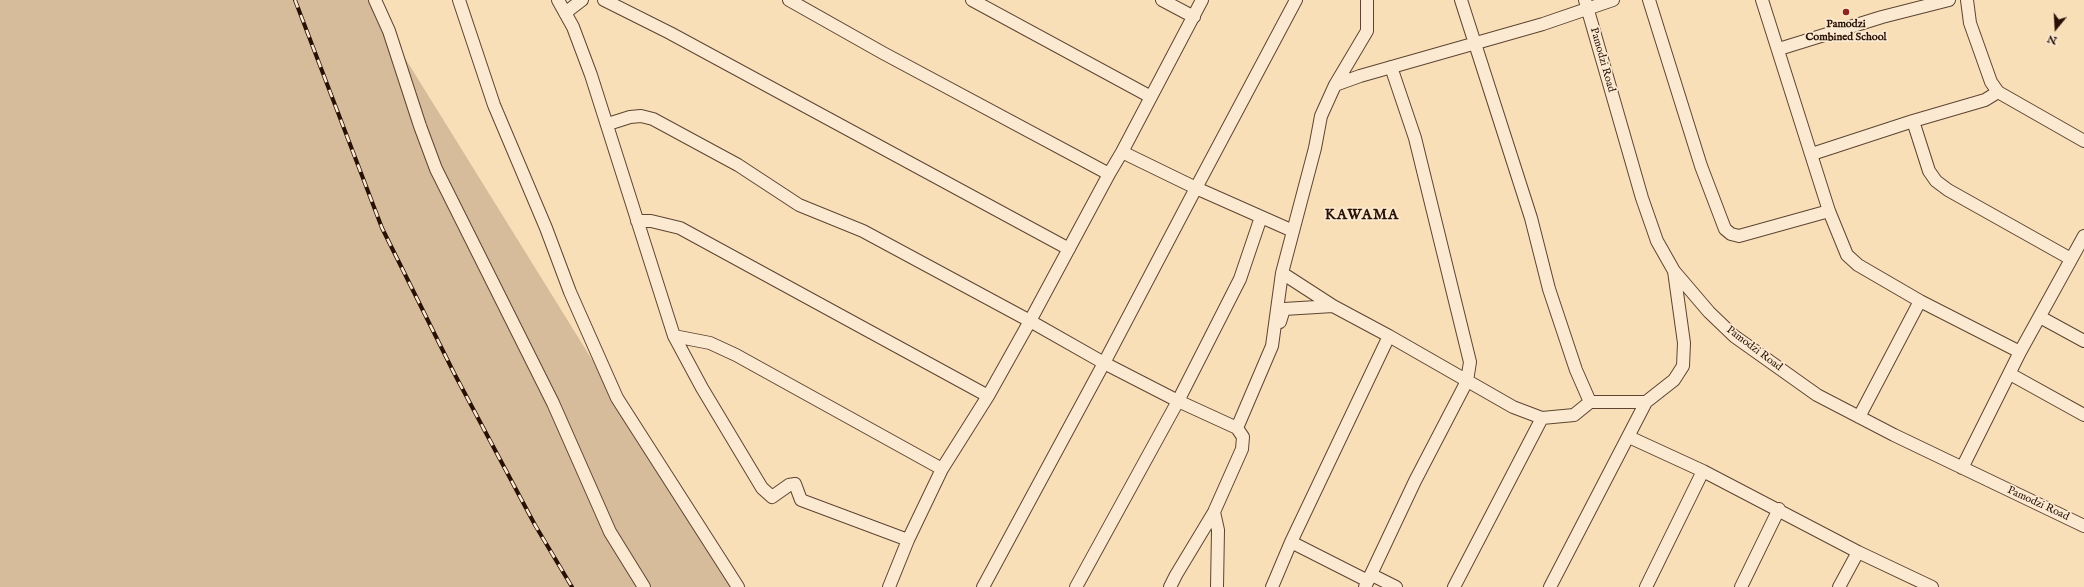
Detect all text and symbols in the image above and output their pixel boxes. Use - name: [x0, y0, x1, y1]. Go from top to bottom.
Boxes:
- marker: Pamodzi Combined School: [1841, 7, 1851, 17]
- north arrow: [2036, 8, 2076, 48]
- place label: Pamodzi Combined School: [1805, 18, 1887, 44]
- street label: Pamodzi Road: [1586, 26, 1618, 94]
- text: N: [2046, 31, 2059, 48]
- district label: KAWAMA: [1325, 207, 1399, 225]
- street label: Pamodzi Road: [1723, 324, 1785, 374]
- street label: Pamodzi Road: [2005, 484, 2071, 524]

